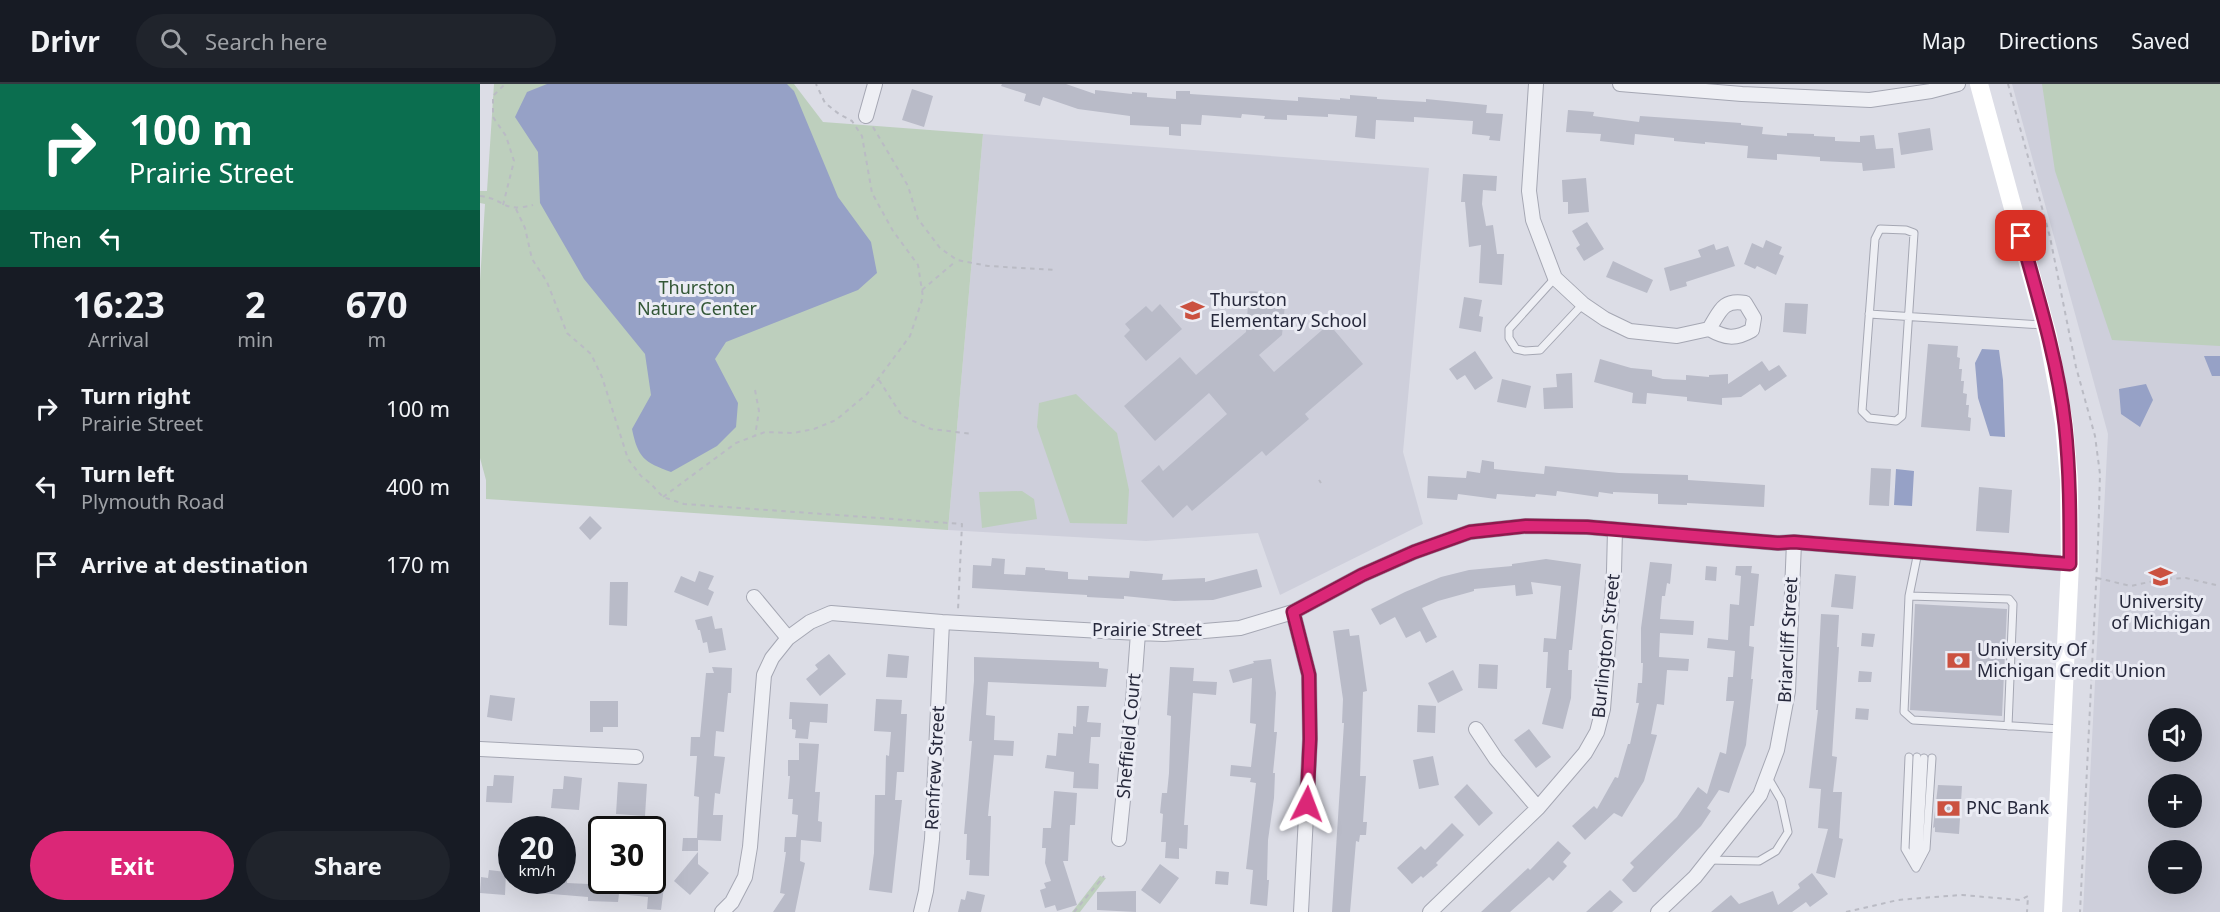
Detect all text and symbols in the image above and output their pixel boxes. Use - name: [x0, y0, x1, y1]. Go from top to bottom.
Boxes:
- search box: [136, 14, 556, 68]
- text: Drivr: [30, 22, 100, 60]
- icon: search: [157, 25, 190, 58]
- text: Search here: [205, 26, 327, 56]
- text: Map: [1922, 27, 1966, 55]
- text: Directions: [1999, 27, 2098, 55]
- text: Saved: [2131, 27, 2190, 55]
- text: 100 m: [129, 100, 253, 157]
- icon: right: [30, 108, 108, 186]
- text: Prairie Street: [129, 154, 294, 191]
- pin: [1995, 210, 2046, 261]
- icon: arrive: [2004, 219, 2037, 252]
- icon: left: [94, 222, 127, 255]
- text: Then: [30, 224, 82, 254]
- park label: Thurston Nature Center: [637, 275, 758, 320]
- text: 16:23: [72, 280, 165, 329]
- text: 2: [245, 280, 266, 329]
- text: 670: [346, 280, 408, 329]
- place label: Thurston Elementary School: [1210, 287, 1367, 332]
- school or university icon: Thurston Elementary School: [1179, 297, 1205, 323]
- text: Arrival: [88, 326, 149, 353]
- text: min: [237, 326, 273, 353]
- text: m: [367, 326, 386, 353]
- text: Turn right: [81, 380, 191, 410]
- icon: right: [30, 392, 63, 425]
- text: 100 m: [386, 393, 450, 423]
- text: Prairie Street: [81, 410, 203, 437]
- text: Turn left: [81, 458, 175, 488]
- icon: left: [30, 470, 63, 503]
- text: 400 m: [386, 471, 450, 501]
- text: Plymouth Road: [81, 488, 224, 515]
- icon: arrive: [30, 548, 63, 581]
- text: Arrive at destination: [81, 549, 308, 579]
- text: 170 m: [386, 549, 450, 579]
- school or university icon: University of Michigan: [2148, 563, 2174, 589]
- street label: Burlington Street: [1585, 572, 1625, 719]
- street label: Briarcliff Street: [1772, 576, 1802, 704]
- place label: University of Michigan: [2111, 589, 2211, 634]
- street label: Prairie Street: [1092, 617, 1202, 641]
- place label: University Of Michigan Credit Union: [1977, 637, 2166, 682]
- bank icon: University Of Michigan Credit Union: [1946, 647, 1972, 673]
- street label: Sheffield Court: [1111, 672, 1145, 800]
- street label: Renfrew Street: [919, 705, 949, 831]
- map controls: [2148, 708, 2202, 894]
- button: sound: [2148, 708, 2202, 762]
- position arrow: [1275, 772, 1339, 836]
- button: +: [2148, 774, 2202, 828]
- bank icon: PNC Bank: [1935, 795, 1961, 821]
- place label: PNC Bank: [1966, 795, 2050, 819]
- speed limit sign: 30: [588, 816, 666, 894]
- text: 20: [520, 827, 554, 868]
- button: Exit: [30, 831, 234, 900]
- button: Share: [246, 831, 450, 900]
- button: −: [2148, 840, 2202, 894]
- text: km/h: [519, 860, 555, 880]

